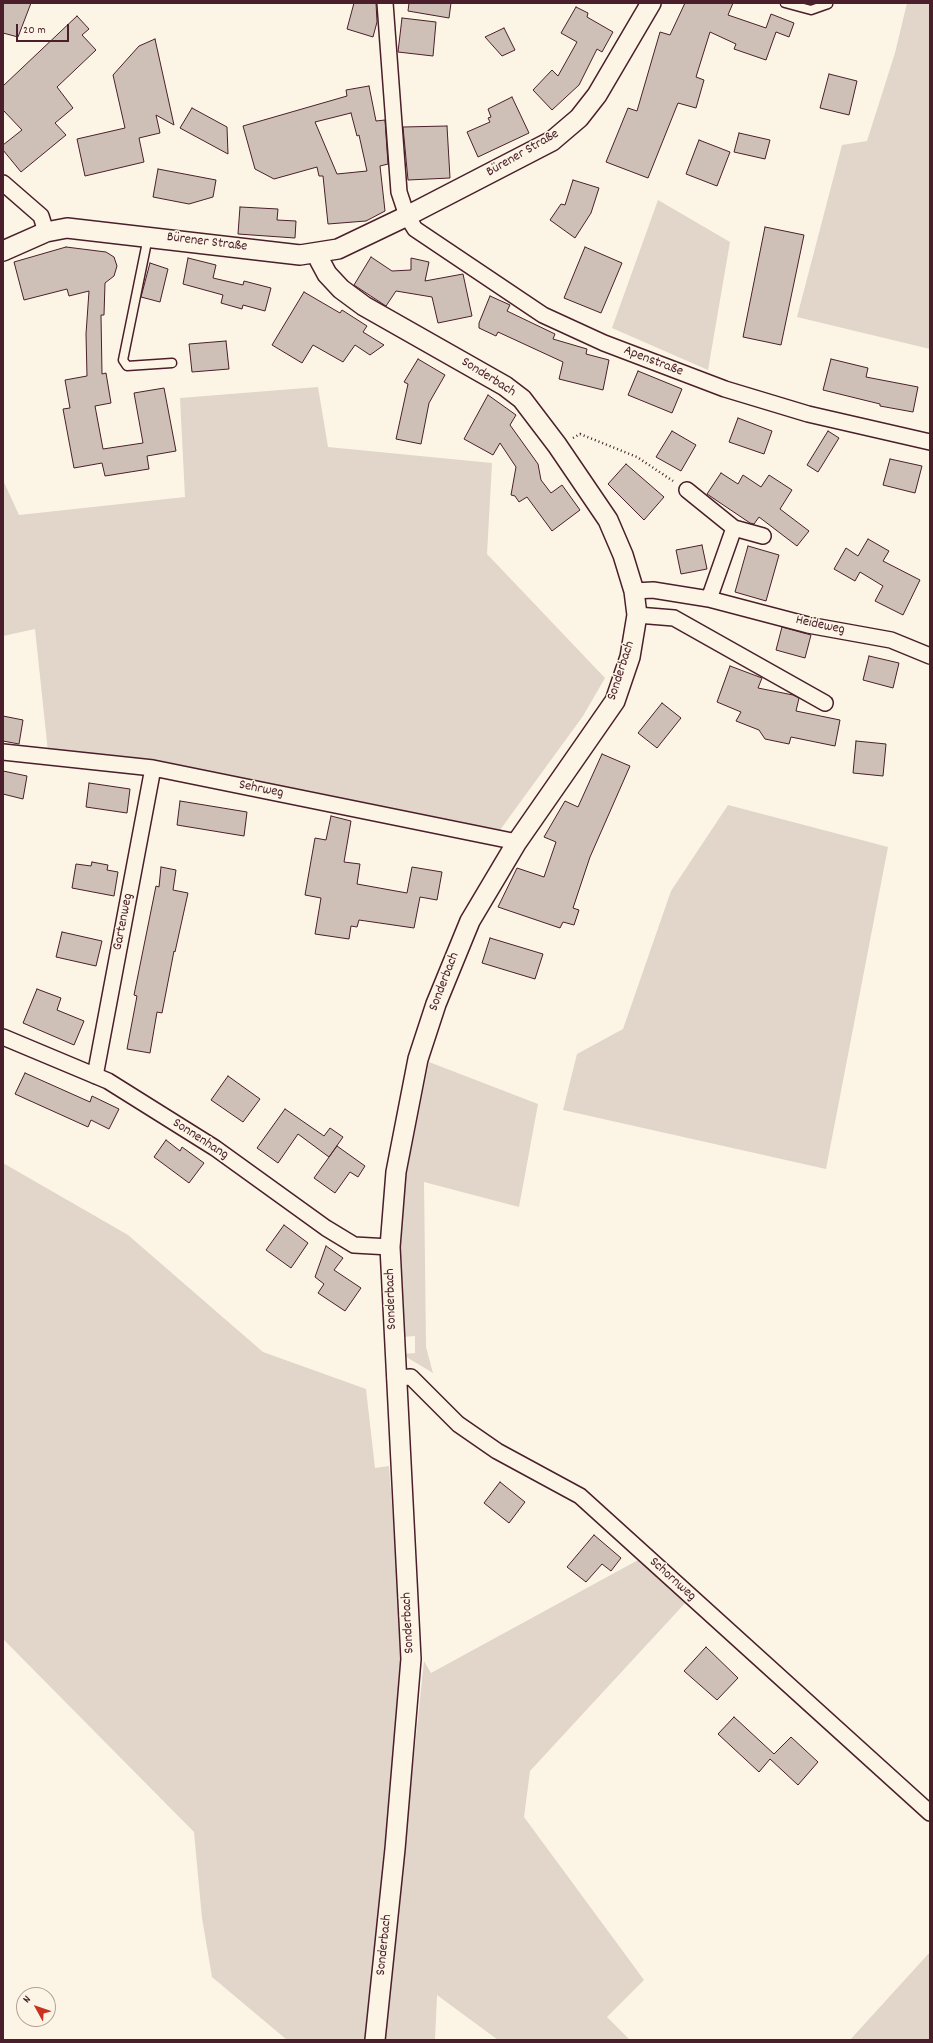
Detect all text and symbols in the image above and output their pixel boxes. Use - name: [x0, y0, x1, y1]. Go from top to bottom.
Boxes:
- scale bar: [18, 16, 71, 42]
- text: 20 m: [23, 22, 46, 39]
- street label: Bürener Straße: [484, 126, 562, 182]
- street label: Bürener Straße: [166, 230, 248, 256]
- street label: Apenstraße: [621, 343, 685, 381]
- street label: Sonderbach: [457, 355, 519, 401]
- street label: Heideweg: [794, 613, 846, 639]
- street label: Sonderbach: [605, 639, 639, 703]
- street label: Sehrweg: [237, 777, 285, 803]
- street label: Gartenweg: [110, 892, 138, 952]
- street label: Sonderbach: [426, 950, 464, 1014]
- street label: Sonnenhang: [169, 1116, 231, 1164]
- street label: Sonderbach: [383, 1268, 401, 1330]
- street label: Schornweg: [645, 1555, 699, 1605]
- street label: Sonderbach: [399, 1592, 419, 1654]
- street label: Sonderbach: [373, 1914, 397, 1976]
- north arrow: [16, 1987, 56, 2027]
- text: N: [20, 1993, 35, 2007]

